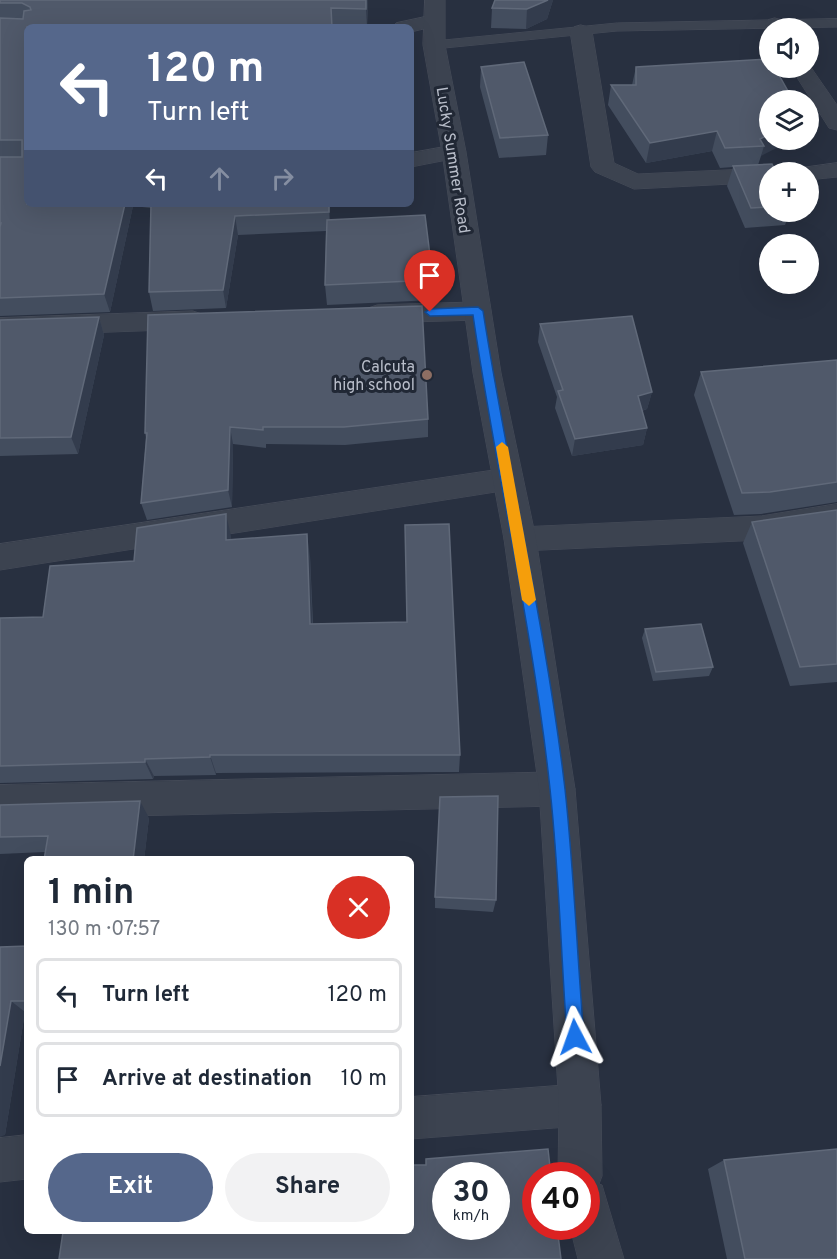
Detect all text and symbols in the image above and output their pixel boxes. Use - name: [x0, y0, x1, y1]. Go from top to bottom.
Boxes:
- map controls: [759, 18, 819, 294]
- button: sound: [759, 18, 819, 78]
- text: 120 m: [147, 44, 264, 97]
- icon: left: [48, 48, 126, 126]
- street label: Lucky Summer Road: [431, 85, 474, 235]
- button: layers: [759, 90, 819, 150]
- text: Turn left: [147, 96, 249, 130]
- icon: left: [140, 162, 173, 195]
- icon: ahead: [203, 162, 236, 195]
- icon: right: [266, 162, 299, 195]
- button: +: [759, 162, 819, 222]
- button: −: [759, 234, 819, 294]
- pin: [404, 250, 455, 312]
- icon: arrive: [413, 259, 446, 292]
- place label: Calcuta high school: [333, 358, 415, 396]
- marker: Calcuta high school: [420, 368, 434, 382]
- text: 1 min: [48, 871, 134, 917]
- button: close: [327, 876, 390, 939]
- text: 130 m · 07:57: [48, 917, 160, 943]
- icon: left: [51, 979, 84, 1012]
- text: Turn left: [102, 982, 190, 1009]
- text: 120 m: [327, 982, 387, 1009]
- position arrow: [543, 1005, 607, 1069]
- icon: arrive: [51, 1063, 84, 1096]
- text: Arrive at destination: [102, 1066, 312, 1093]
- text: 10 m: [341, 1066, 387, 1093]
- button: Exit: [48, 1153, 213, 1222]
- button: Share: [225, 1153, 390, 1222]
- speed limit sign: 40: [522, 1162, 600, 1240]
- text: 30: [452, 1175, 490, 1212]
- text: km/h: [453, 1207, 489, 1226]

